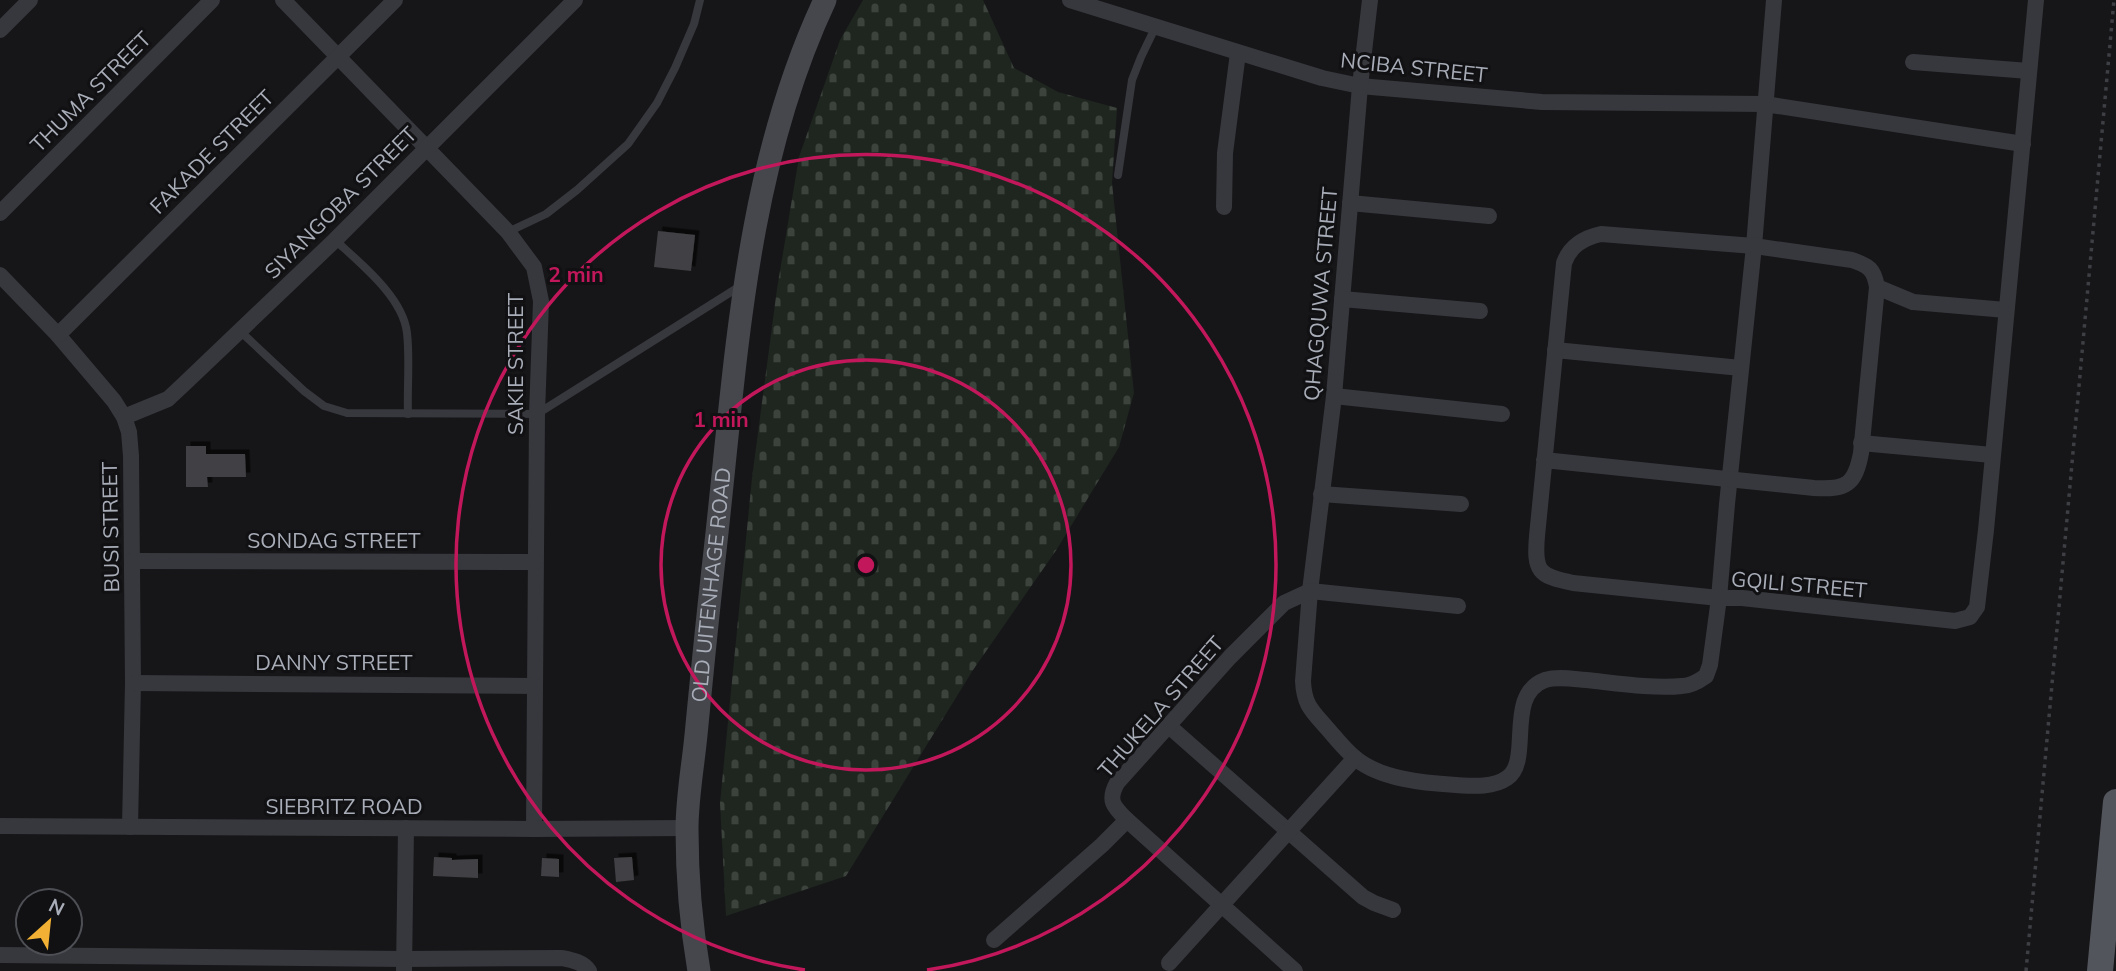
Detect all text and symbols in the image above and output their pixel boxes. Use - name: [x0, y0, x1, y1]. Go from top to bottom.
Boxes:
- street label: THUMA STREET: [24, 25, 156, 157]
- street label: NCIBA STREET: [1339, 46, 1489, 88]
- street label: FAKADE STREET: [144, 84, 279, 219]
- street label: SIYANGOBA STREET: [259, 121, 422, 284]
- street label: QHAGQUWA STREET: [1298, 186, 1342, 402]
- text: 2 min: [548, 261, 604, 287]
- street label: SAKIE STREET: [502, 293, 528, 435]
- text: 1 min: [693, 406, 749, 432]
- street label: BUSI STREET: [96, 461, 124, 593]
- street label: OLD UITENHAGE ROAD: [685, 466, 736, 704]
- street label: SONDAG STREET: [247, 527, 421, 553]
- centre of rings: [854, 553, 878, 577]
- street label: GQILI STREET: [1730, 565, 1868, 603]
- street label: THUKELA STREET: [1092, 630, 1229, 782]
- street label: DANNY STREET: [255, 649, 413, 675]
- street label: SIEBRITZ ROAD: [265, 793, 423, 819]
- north arrow: [14, 887, 84, 957]
- text: N: [45, 893, 69, 921]

